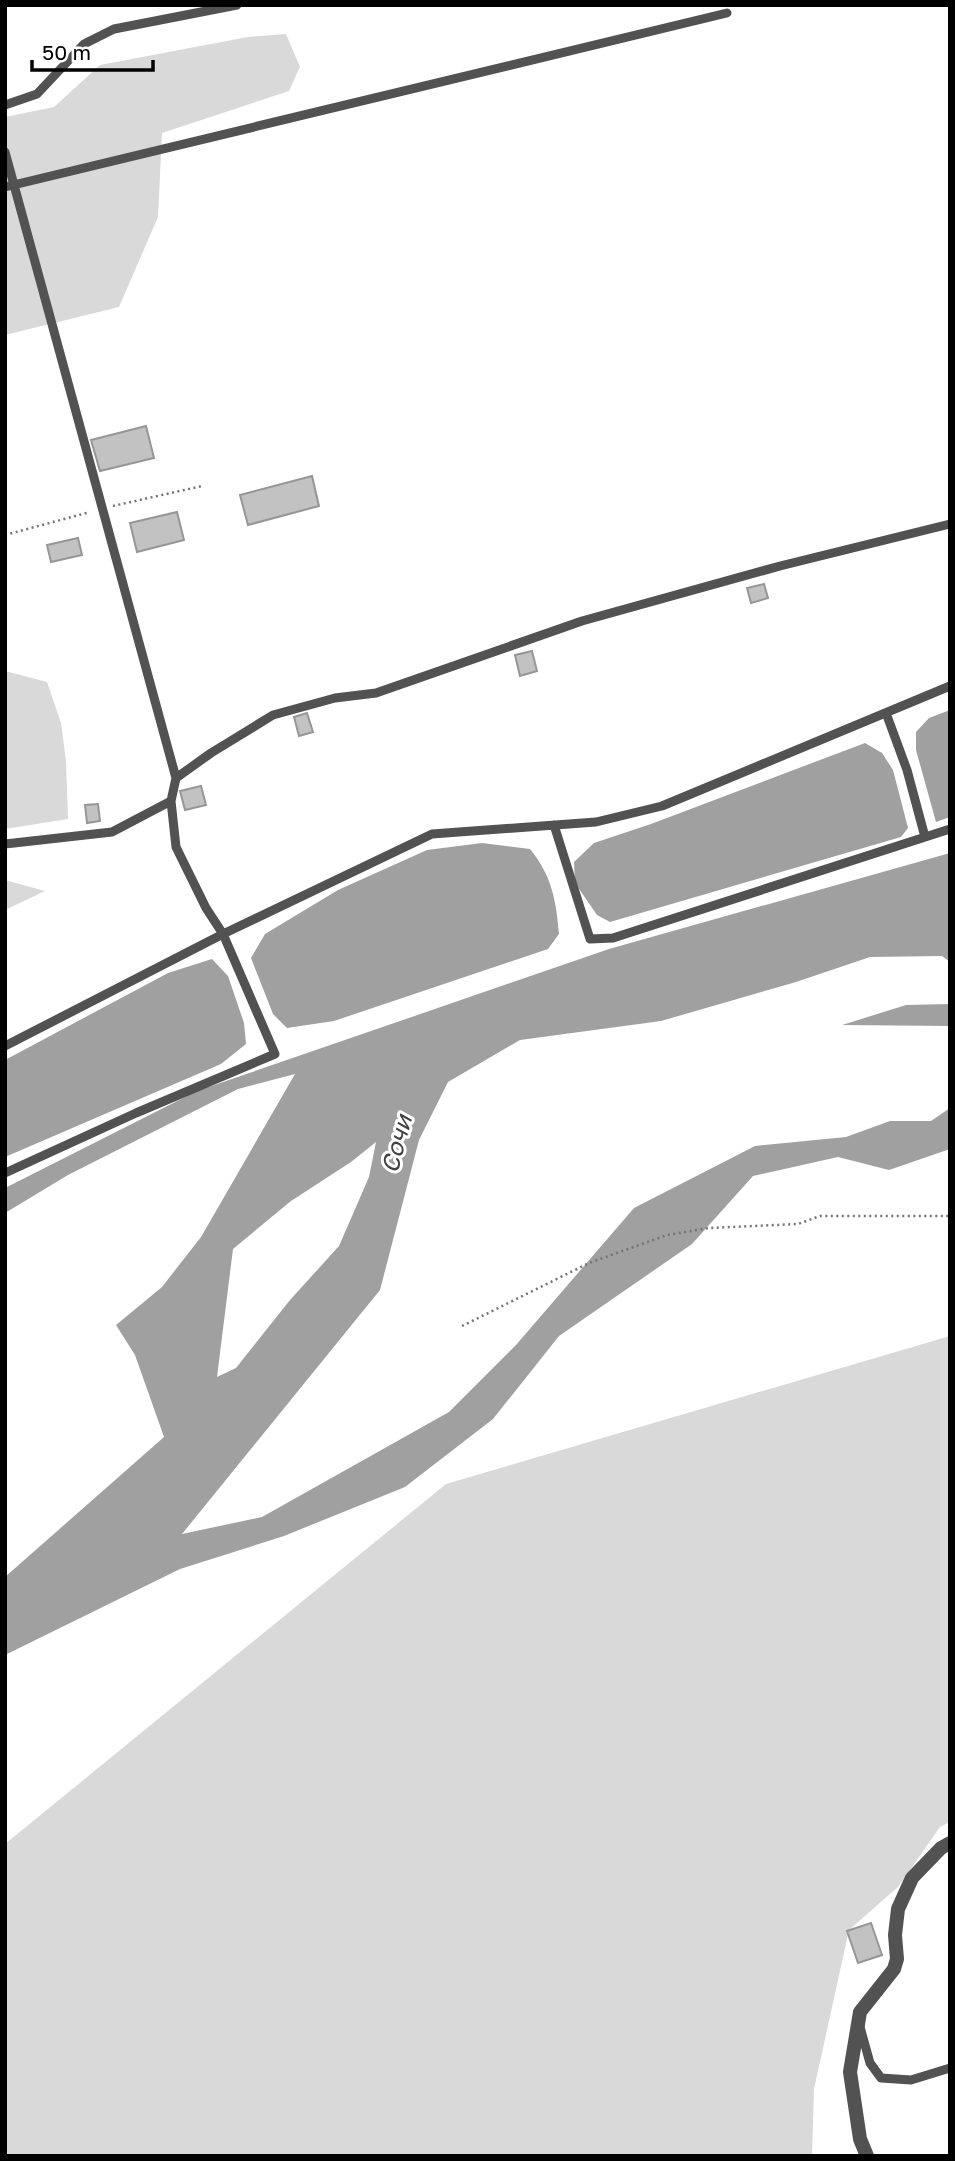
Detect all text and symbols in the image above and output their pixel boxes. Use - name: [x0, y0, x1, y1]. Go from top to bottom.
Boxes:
- scale bar: [32, 28, 152, 72]
- text: 50 m: [42, 39, 91, 65]
- water label: Сочи: [374, 1110, 418, 1176]

